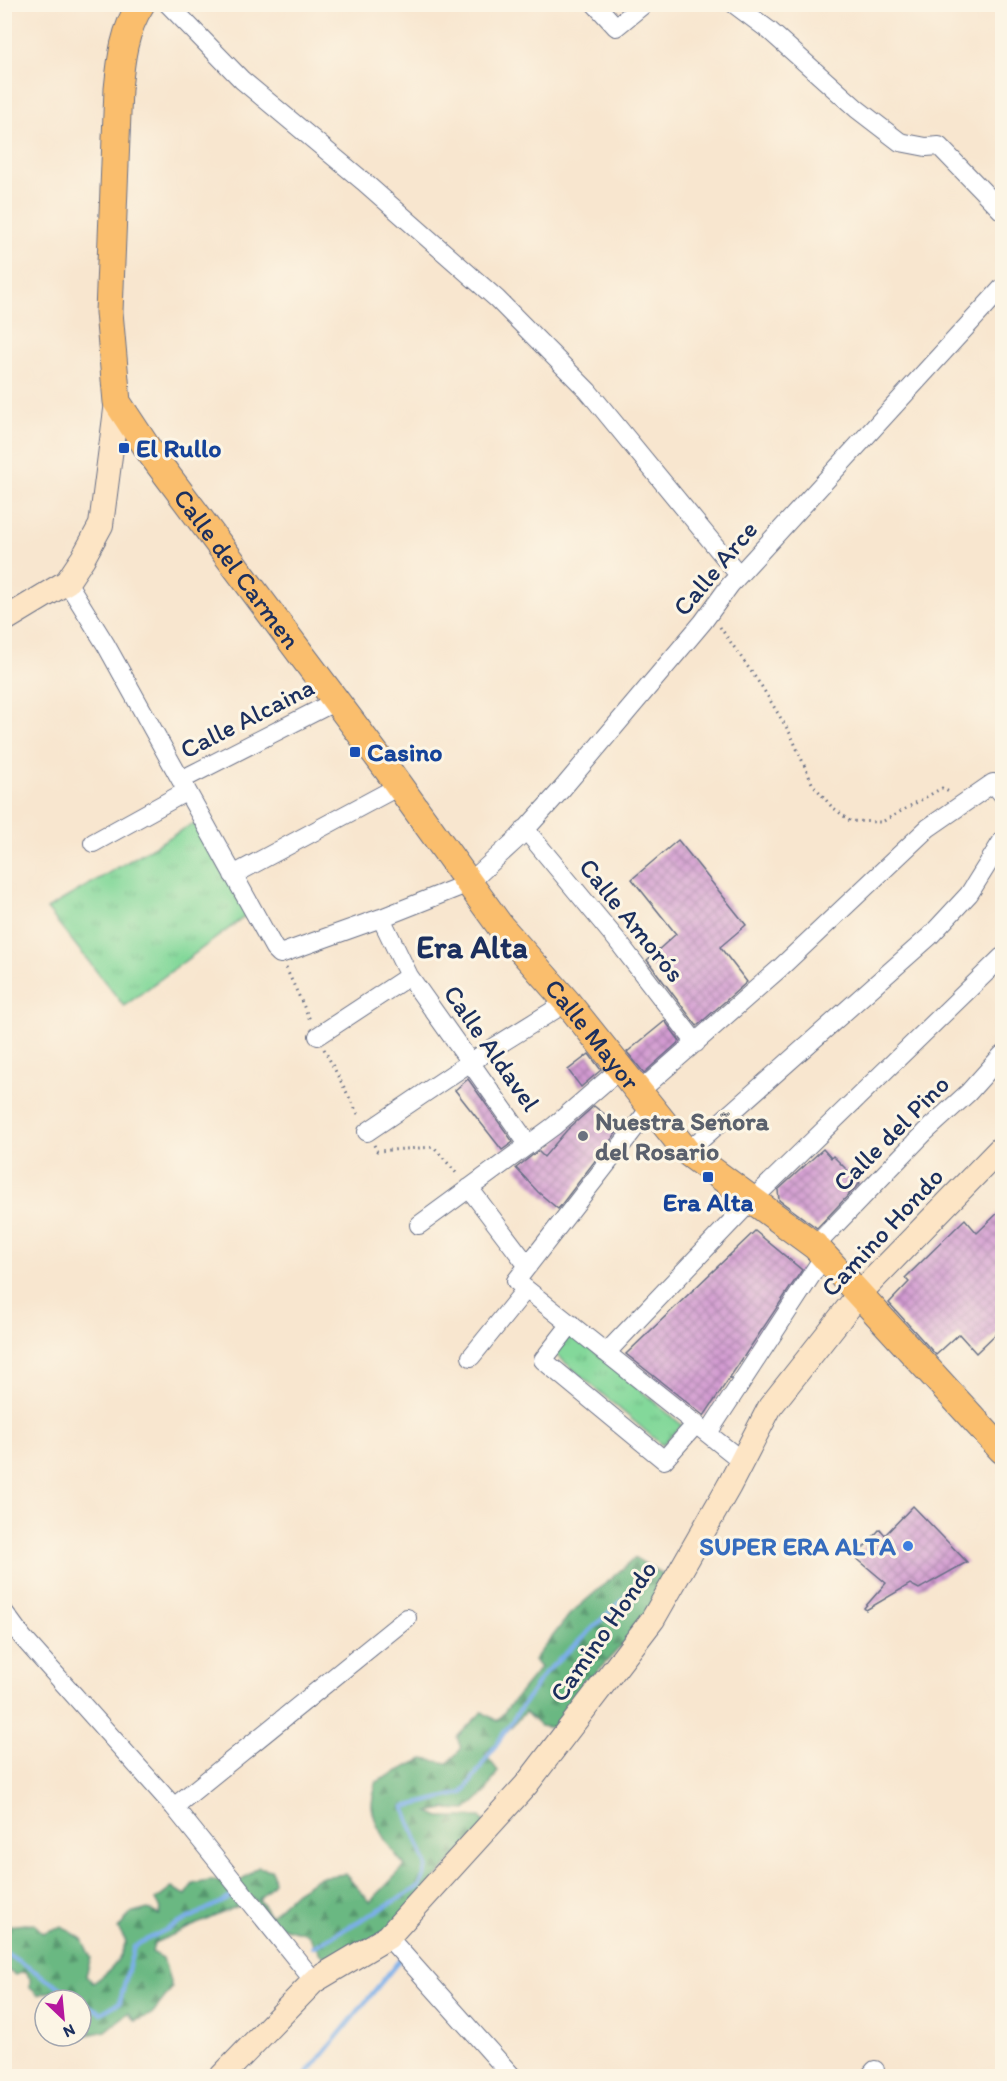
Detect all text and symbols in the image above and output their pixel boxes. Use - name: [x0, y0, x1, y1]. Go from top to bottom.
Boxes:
- place label: El Rullo: [136, 432, 222, 464]
- marker: El Rullo: [117, 441, 131, 455]
- street label: Calle del Carmen: [167, 482, 308, 655]
- street label: Calle Arce: [666, 514, 764, 622]
- street label: Calle Alcaina: [175, 670, 320, 765]
- place label: Casino: [367, 736, 443, 768]
- marker: Casino: [348, 745, 362, 759]
- street label: Calle Amorós: [572, 852, 692, 988]
- district label: Era Alta: [416, 928, 528, 966]
- street label: Calle Mayor: [538, 972, 647, 1097]
- street label: Calle Aldavel: [437, 979, 547, 1117]
- street label: Calle del Pino: [826, 1068, 956, 1198]
- place label: Nuestra Señora del Rosario: [595, 1105, 769, 1167]
- marker: Nuestra Señora del Rosario: [576, 1129, 590, 1143]
- street label: Camino Hondo: [814, 1161, 950, 1303]
- marker: Era Alta: [701, 1170, 715, 1184]
- place label: Era Alta: [663, 1186, 753, 1218]
- place label: SUPER ERA ALTA: [699, 1530, 896, 1562]
- marker: SUPER ERA ALTA: [901, 1539, 915, 1553]
- street label: Camino Hondo: [542, 1554, 664, 1708]
- north arrow: [33, 1988, 93, 2048]
- text: N: [60, 2020, 78, 2042]

